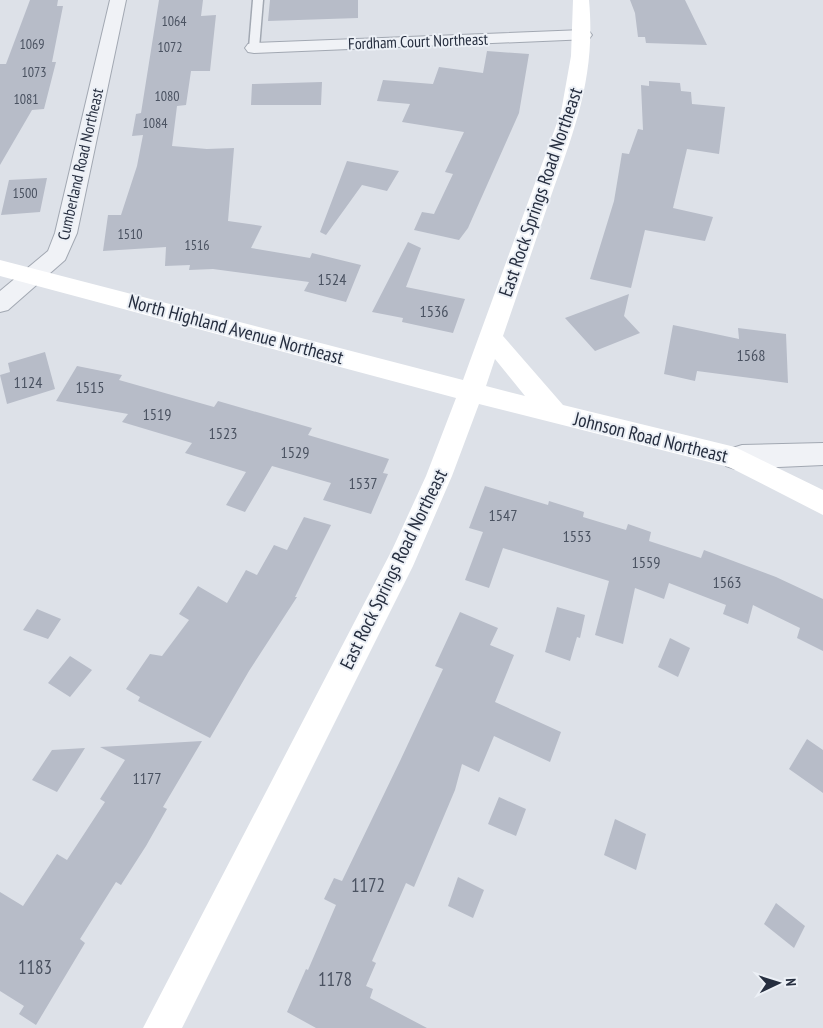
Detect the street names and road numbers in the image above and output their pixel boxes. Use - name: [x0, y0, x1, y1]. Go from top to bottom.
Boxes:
- street label: Fordham Court Northeast: [348, 29, 489, 53]
- street label: East Rock Springs Road Northeast: [493, 84, 587, 300]
- street label: Cumberland Road Northeast: [53, 86, 107, 242]
- street label: North Highland Avenue Northeast: [126, 289, 347, 369]
- street label: Johnson Road Northeast: [571, 406, 731, 468]
- street label: East Rock Springs Road Northeast: [334, 464, 452, 673]

